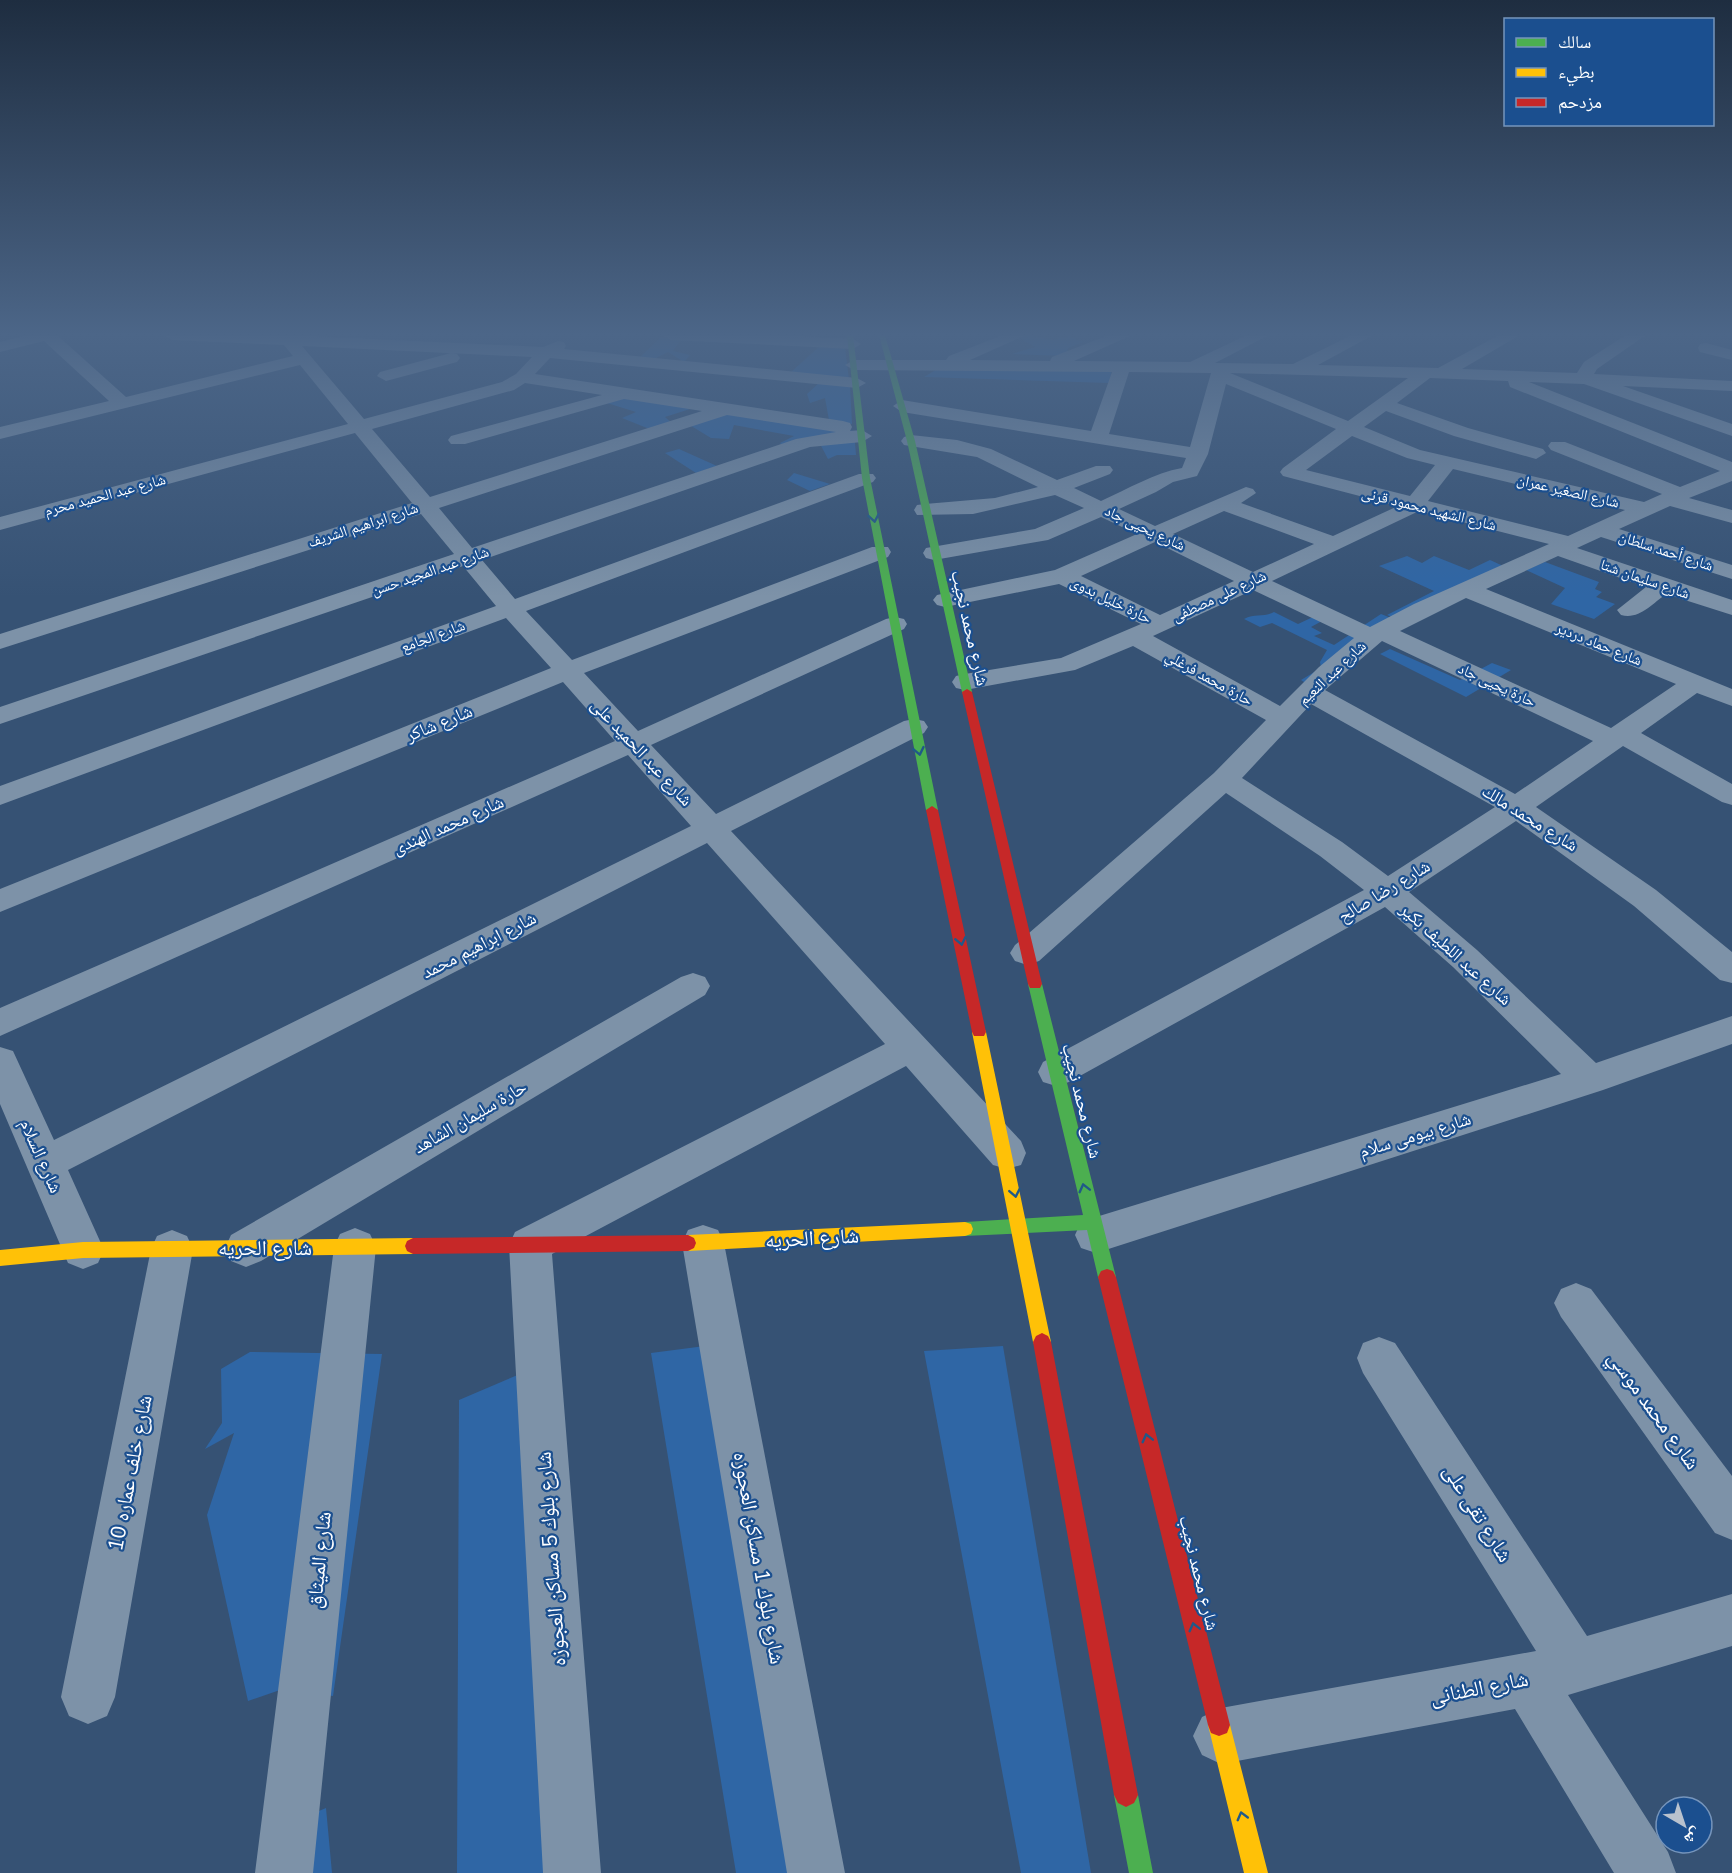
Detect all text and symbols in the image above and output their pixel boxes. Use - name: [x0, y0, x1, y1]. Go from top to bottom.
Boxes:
- legend: [1504, 18, 1714, 126]
- text: سالك: [1558, 30, 1591, 54]
- text: بطيء: [1558, 60, 1595, 87]
- text: مزدحم: [1558, 90, 1602, 114]
- street label: شارع عبد الحميد محرم: [42, 469, 168, 521]
- street label: شارع الصغير عمران: [1515, 470, 1621, 513]
- street label: شارع الشهيد محمود قرنى: [1360, 483, 1499, 535]
- street label: شارع ابراهيم الشريف: [305, 498, 421, 552]
- street label: شارع يحيى جاد: [1102, 501, 1189, 555]
- one-way arrow: [867, 513, 880, 523]
- street label: شارع أحمد سلطان: [1616, 526, 1716, 576]
- street label: شارع عبد المجيد حسن: [369, 542, 491, 600]
- street label: شارع سليمان شتا: [1598, 554, 1692, 604]
- street label: شارع على مصطفى: [1169, 565, 1269, 627]
- street label: شارع محمد نجيب: [945, 568, 995, 688]
- street label: حارة خليل بدوى: [1067, 572, 1155, 628]
- street label: شارع الجامع: [398, 615, 468, 657]
- street label: شارع حماد دردير: [1552, 617, 1645, 670]
- street label: شارع عبد النعيم: [1294, 636, 1370, 710]
- street label: حارة محمد فرغلي: [1161, 646, 1257, 712]
- street label: حارة يحيى جاد: [1455, 658, 1539, 712]
- street label: شارع عبد الحميد على: [586, 693, 698, 811]
- street label: شارع شاكر: [401, 699, 476, 748]
- one-way arrow: [912, 745, 925, 755]
- street label: شارع محمد مالك: [1477, 779, 1583, 857]
- street label: شارع محمد الهندى: [389, 790, 507, 860]
- street label: شارع رضا صالح: [1333, 854, 1435, 928]
- street label: شارع عبد اللطيف بكير: [1394, 897, 1517, 1011]
- street label: شارع ابراهيم محمد: [418, 906, 540, 984]
- one-way arrow: [953, 936, 966, 946]
- street label: شارع محمد نجيب: [1056, 1041, 1108, 1161]
- street label: حارة سليمان الشاهد: [409, 1075, 531, 1159]
- street label: شارع بيومى سلام: [1356, 1107, 1474, 1163]
- street label: شارع السلام: [14, 1115, 68, 1197]
- one-way arrow: [1079, 1183, 1092, 1193]
- one-way arrow: [1008, 1188, 1021, 1198]
- street label: شارع الحريه: [764, 1222, 860, 1254]
- street label: شارع الحريه: [218, 1234, 312, 1262]
- street label: شارع محمد موسي: [1599, 1345, 1707, 1476]
- street label: شارع خلف عماره 10: [101, 1393, 159, 1553]
- one-way arrow: [1141, 1433, 1154, 1443]
- street label: شارع بلوك 1 مساكن العجوزه: [727, 1450, 791, 1666]
- street label: شارع بلوك 5 مساكن العجوزه: [530, 1451, 572, 1667]
- street label: شارع تقى على: [1437, 1459, 1519, 1567]
- street label: شارع الميثاق: [300, 1510, 338, 1610]
- street label: شارع محمد نجيب: [1173, 1513, 1225, 1633]
- one-way arrow: [1188, 1623, 1201, 1633]
- street label: شارع الطنانى: [1427, 1665, 1531, 1711]
- north arrow: [1654, 1795, 1714, 1855]
- one-way arrow: [1236, 1812, 1249, 1822]
- text: ش: [1679, 1822, 1706, 1850]

